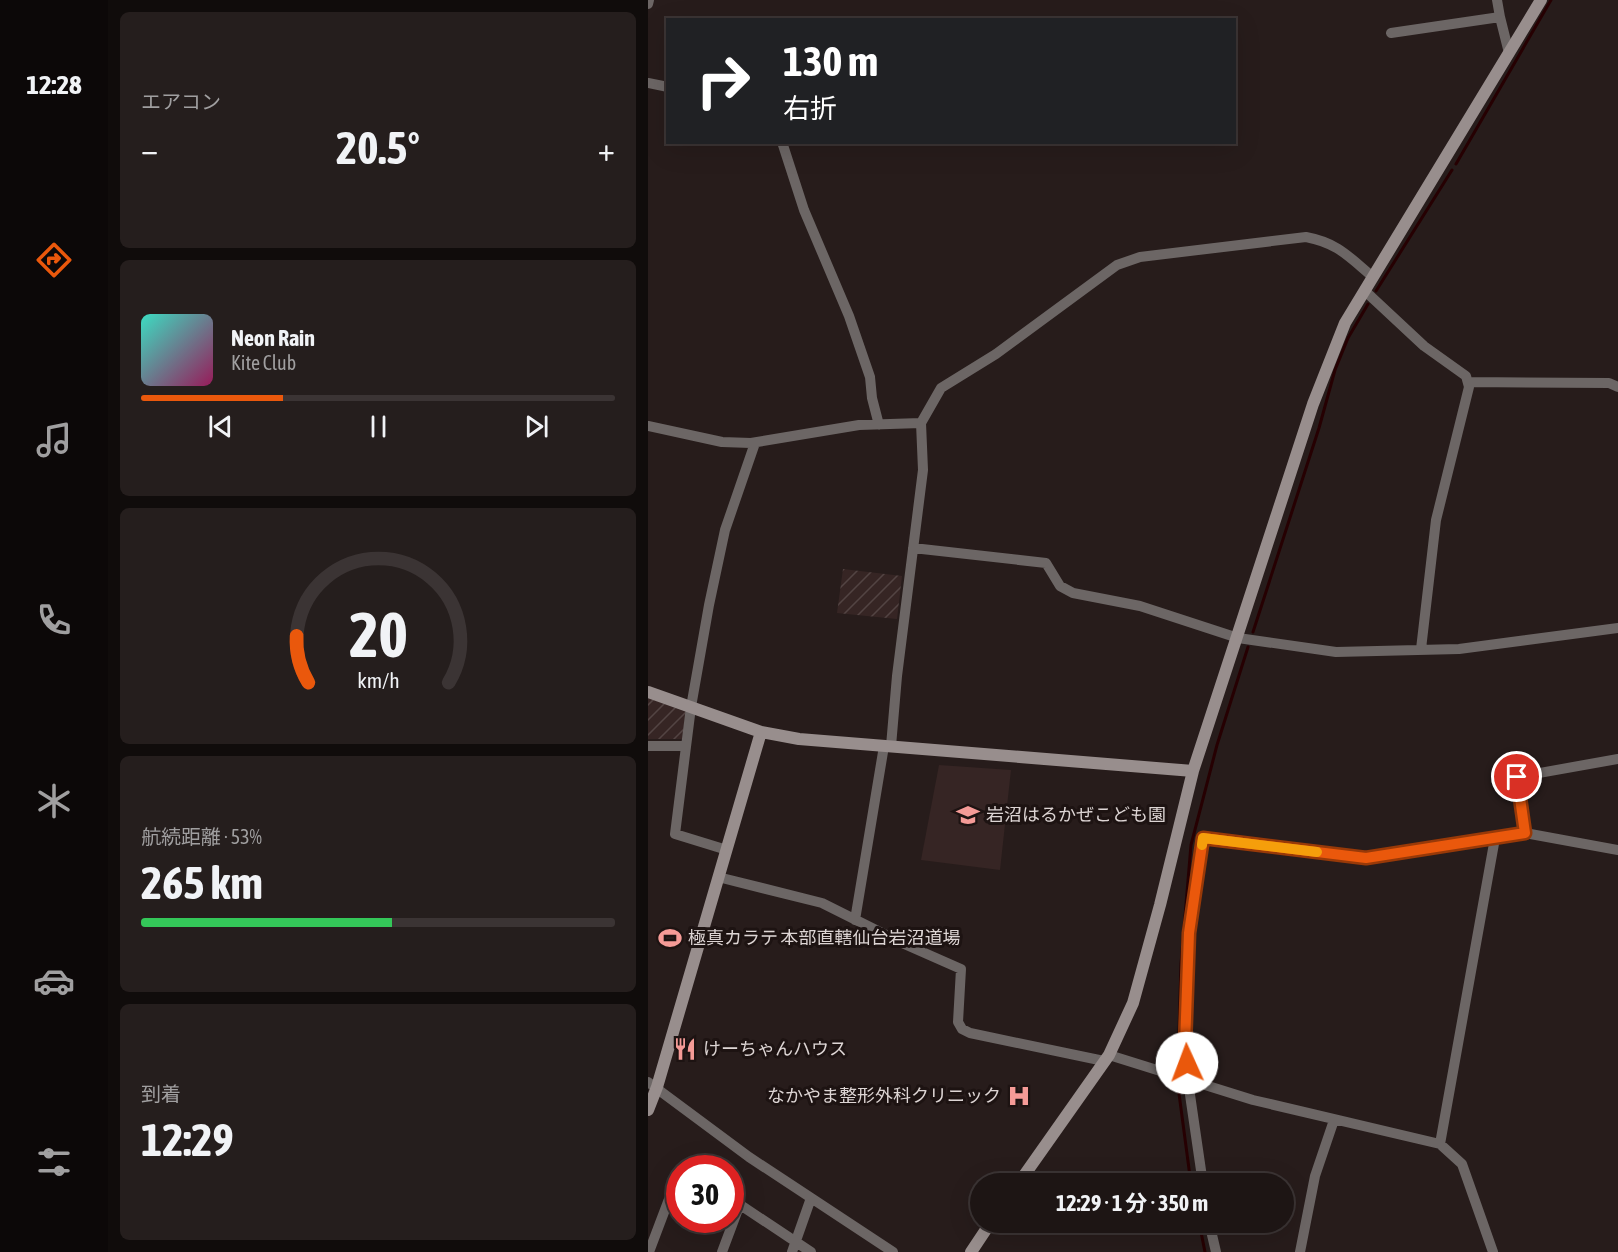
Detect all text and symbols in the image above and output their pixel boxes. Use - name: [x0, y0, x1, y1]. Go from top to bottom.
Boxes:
- text: 130 m: [783, 37, 878, 85]
- icon: right: [684, 42, 762, 120]
- text: 12:28: [26, 69, 82, 100]
- text: エアコン: [141, 90, 221, 113]
- text: 右折: [783, 93, 837, 124]
- text: 20.5°: [336, 122, 420, 174]
- text: −: [141, 130, 158, 168]
- text: +: [598, 130, 615, 168]
- icon: directions: [33, 239, 75, 281]
- text: Neon Rain: [231, 325, 315, 351]
- text: Kite Club: [231, 351, 296, 374]
- icon: previous: [204, 410, 237, 443]
- icon: pause: [362, 410, 395, 443]
- icon: next: [520, 410, 553, 443]
- icon: music: [33, 419, 75, 461]
- icon: phone: [33, 599, 75, 641]
- text: 20: [349, 599, 407, 670]
- text: km/h: [357, 668, 399, 693]
- pin: [1491, 751, 1542, 802]
- icon: arrive: [1500, 760, 1533, 793]
- icon: climate: [33, 780, 75, 822]
- school or university icon: 岩沼はるかぜこども園: [955, 802, 981, 828]
- place label: 岩沼はるかぜこども園: [986, 804, 1166, 825]
- text: 航続距離 · 53%: [141, 825, 262, 848]
- text: 265 km: [141, 857, 263, 909]
- sports icon: 極真カラテ 本部直轄仙台岩沼道場: [657, 925, 683, 951]
- place label: 極真カラテ 本部直轄仙台岩沼道場: [688, 927, 960, 948]
- icon: car: [33, 960, 75, 1002]
- position arrow: [1155, 1031, 1219, 1095]
- restaurant icon: けーちゃんハウス: [672, 1036, 698, 1062]
- place label: けーちゃんハウス: [703, 1038, 847, 1059]
- text: 到着: [141, 1082, 181, 1105]
- hospital icon: なかやま整形外科クリニック: [1006, 1083, 1032, 1109]
- place label: なかやま整形外科クリニック: [767, 1085, 1001, 1106]
- text: 12:29: [141, 1114, 234, 1166]
- icon: filters: [33, 1141, 75, 1183]
- speed limit sign: 30: [666, 1155, 744, 1233]
- text: 12:29 · 1 分 · 350 m: [1056, 1190, 1208, 1216]

